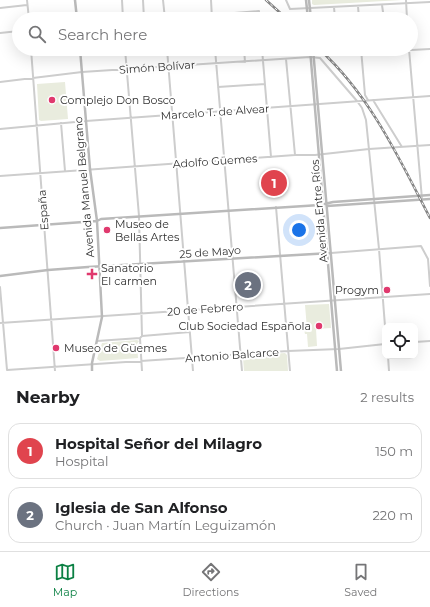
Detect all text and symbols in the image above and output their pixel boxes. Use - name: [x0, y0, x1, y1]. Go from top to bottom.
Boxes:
- search box: [12, 12, 418, 56]
- icon: search: [26, 23, 48, 45]
- text: Search here: [58, 25, 147, 44]
- street label: Simón Bolívar: [118, 57, 196, 77]
- place label: Complejo Don Bosco: [60, 93, 176, 107]
- marker: Complejo Don Bosco: [47, 95, 57, 105]
- street label: Marcelo T. de Alvear: [160, 101, 270, 123]
- street label: Avenida Manuel Belgrano: [71, 116, 97, 258]
- street label: Adolfo Güemes: [172, 151, 258, 171]
- street label: Avenida Entre Ríos: [307, 158, 330, 263]
- pin: 1: [261, 168, 287, 198]
- street label: España: [35, 189, 51, 231]
- place label: Museo de Bellas Artes: [115, 217, 180, 244]
- your location: [289, 220, 309, 240]
- marker: Museo de Bellas Artes: [102, 225, 112, 235]
- street label: 25 de Mayo: [179, 243, 241, 261]
- place label: Sanatorio El carmen: [101, 261, 157, 288]
- marker: Sanatorio El carmen: [86, 268, 98, 280]
- pin: 2: [235, 270, 261, 300]
- place label: Progym: [335, 283, 379, 297]
- marker: Progym: [382, 285, 392, 295]
- street label: 20 de Febrero: [166, 299, 244, 319]
- place label: Club Sociedad Española: [179, 319, 311, 333]
- marker: Club Sociedad Española: [314, 321, 324, 331]
- map controls: [382, 323, 418, 359]
- button: locate: [382, 323, 418, 359]
- place label: Museo de Güemes: [64, 341, 168, 355]
- marker: Museo de Güemes: [51, 343, 61, 353]
- street label: Antonio Balcarce: [185, 345, 280, 365]
- text: Nearby: [16, 387, 80, 407]
- text: 2 results: [360, 389, 414, 405]
- text: Hospital Señor del Milagro: [55, 434, 262, 453]
- text: 1: [27, 443, 33, 459]
- text: 150 m: [375, 443, 413, 459]
- text: Hospital: [55, 453, 108, 469]
- text: Iglesia de San Alfonso: [55, 498, 228, 517]
- text: 2: [26, 507, 34, 523]
- text: 220 m: [372, 507, 413, 523]
- text: Church · Juan Martín Leguizamón: [55, 517, 276, 533]
- tab: Map: [53, 561, 77, 599]
- tab: Directions: [183, 561, 239, 599]
- tab: Saved: [344, 561, 377, 599]

